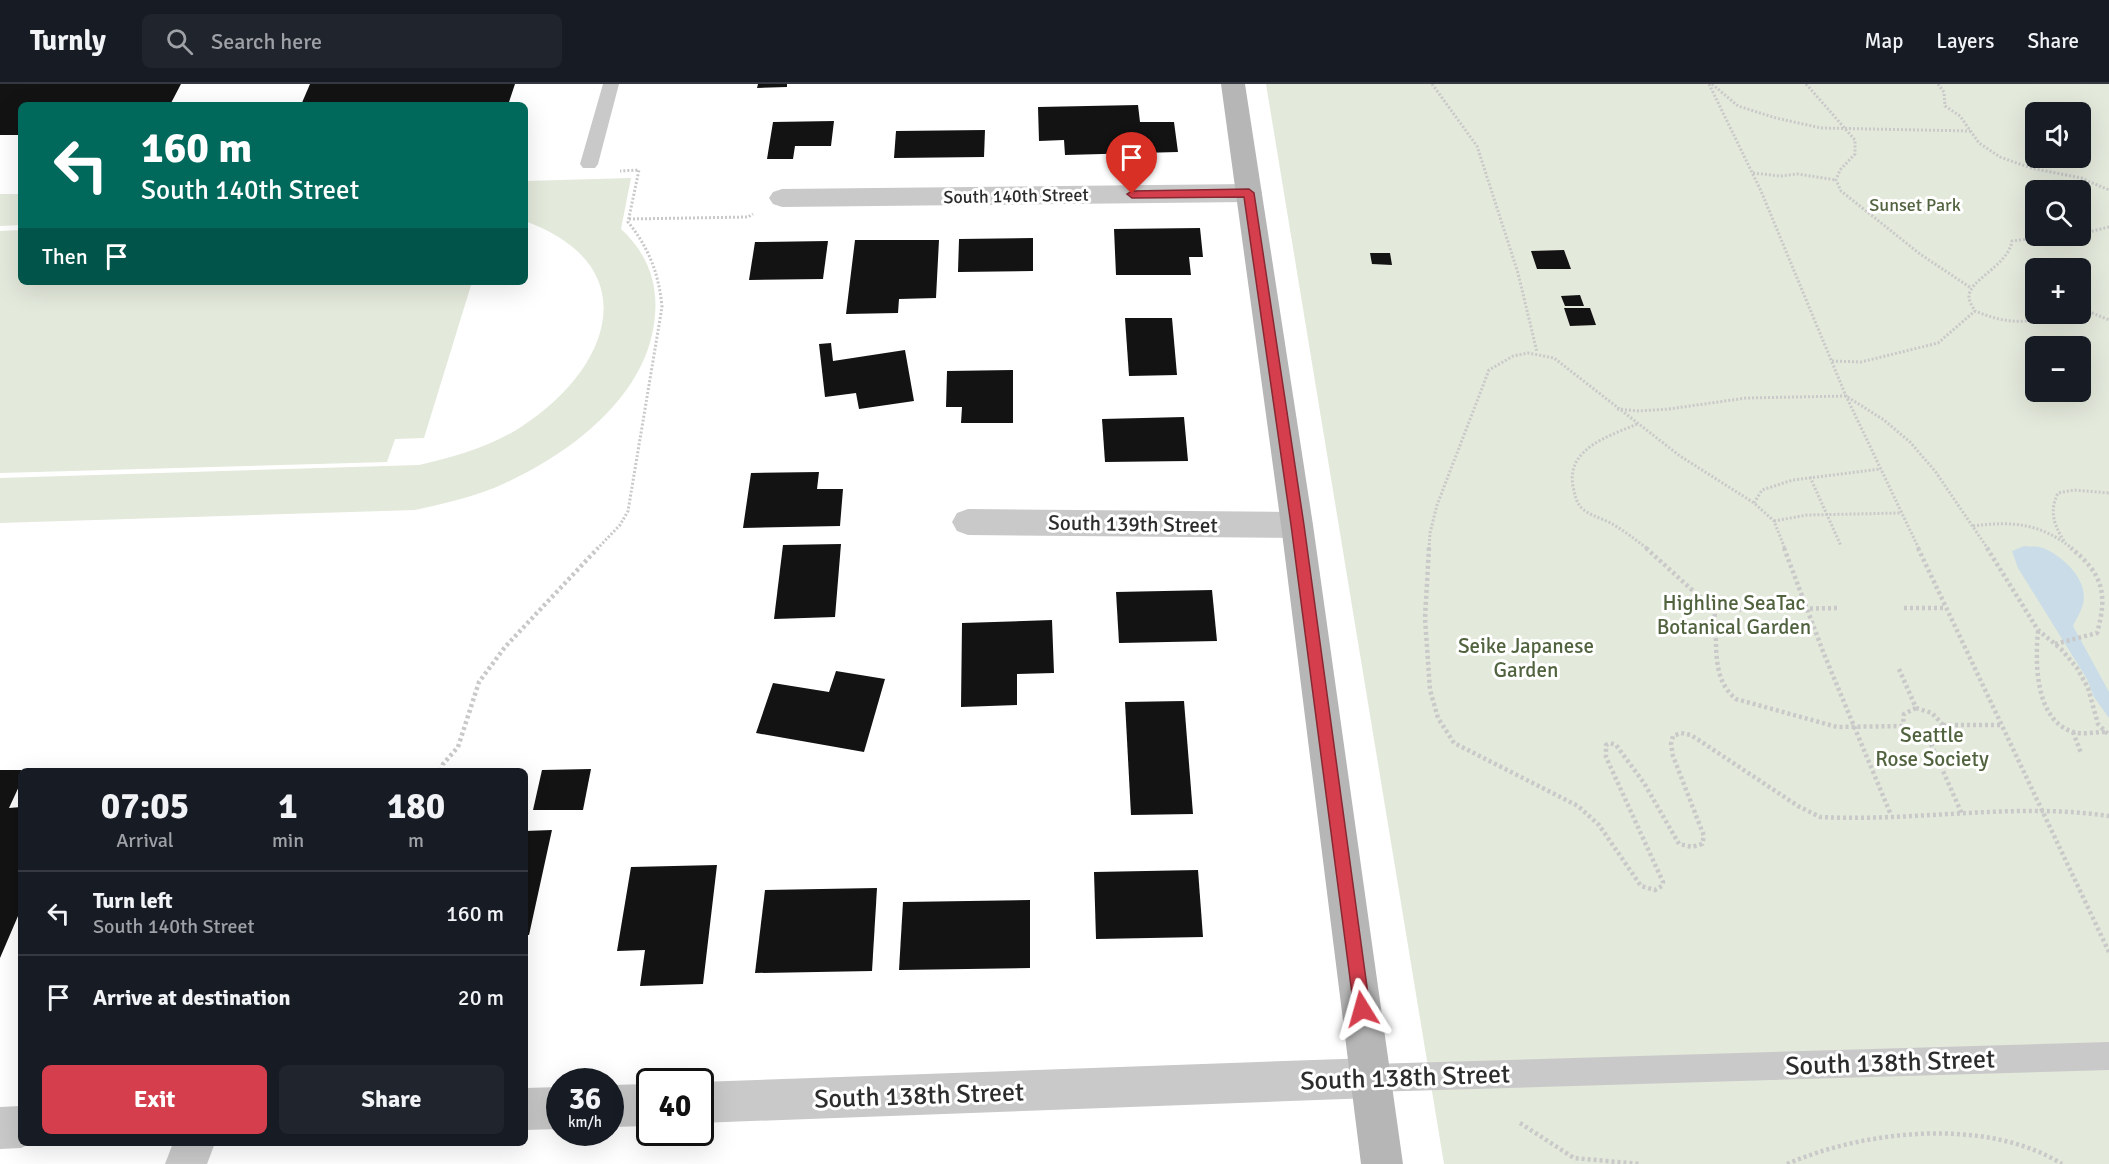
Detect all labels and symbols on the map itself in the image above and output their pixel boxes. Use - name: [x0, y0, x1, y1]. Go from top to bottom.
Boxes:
- pin: [1106, 132, 1157, 194]
- street label: South 140th Street: [943, 184, 1089, 208]
- park label: Sunset Park: [1869, 194, 1961, 216]
- street label: South 139th Street: [1048, 510, 1218, 538]
- park label: Highline SeaTac Botanical Garden: [1657, 590, 1811, 640]
- park label: Seike Japanese Garden: [1458, 633, 1594, 683]
- park label: Seattle Rose Society: [1875, 722, 1989, 772]
- position arrow: [1330, 977, 1394, 1041]
- street label: South 138th Street: [1785, 1043, 1996, 1083]
- street label: South 138th Street: [1300, 1058, 1511, 1098]
- speed limit sign: 40: [636, 1068, 714, 1146]
- street label: South 138th Street: [814, 1076, 1025, 1116]

